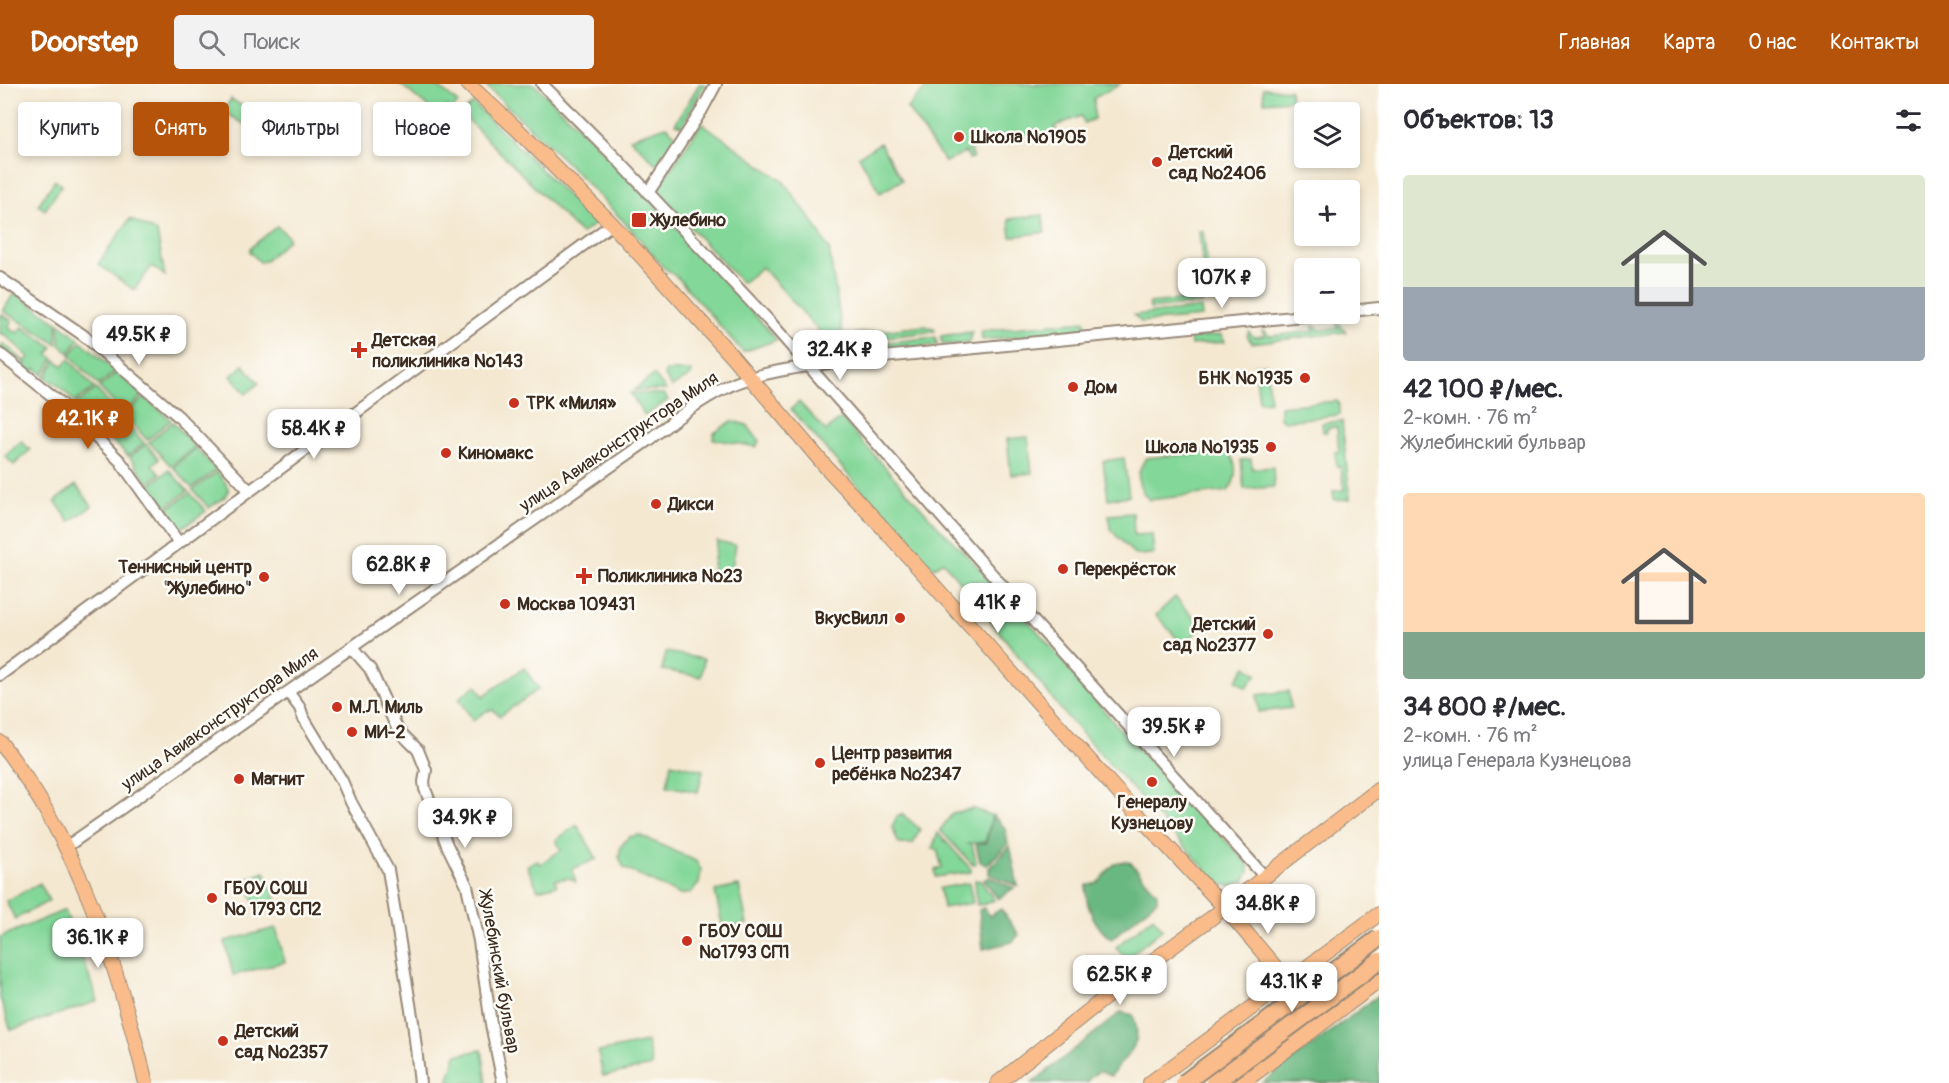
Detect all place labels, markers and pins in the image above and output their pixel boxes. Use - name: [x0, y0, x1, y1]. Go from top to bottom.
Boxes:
- place label: Школа №1905: [970, 126, 1087, 149]
- marker: Школа №1905: [952, 130, 966, 144]
- place label: Детский сад №2406: [1168, 141, 1266, 185]
- marker: Детский сад №2406: [1150, 155, 1164, 169]
- place label: Жулебино: [649, 209, 726, 232]
- marker: Жулебино: [630, 211, 648, 229]
- pin: 107K ₽: [1173, 258, 1271, 309]
- pin: 49.5K ₽: [84, 315, 194, 366]
- place label: Детская поликлиника №143: [371, 329, 523, 373]
- pin: 32.4K ₽: [785, 330, 895, 381]
- marker: Детская поликлиника №143: [350, 341, 368, 359]
- place label: БНК №1935: [1199, 367, 1293, 390]
- marker: БНК №1935: [1298, 371, 1312, 385]
- place label: Дом: [1084, 376, 1117, 399]
- marker: Дом: [1066, 380, 1080, 394]
- place label: ТРК «Миля»: [525, 392, 617, 415]
- marker: ТРК «Миля»: [507, 396, 521, 410]
- pin: 42.1K ₽: [33, 399, 143, 450]
- pin: 58.4K ₽: [259, 409, 369, 460]
- place label: Школа №1935: [1145, 436, 1259, 459]
- marker: Школа №1935: [1264, 440, 1278, 454]
- place label: Киномакс: [458, 442, 534, 465]
- marker: Киномакс: [439, 446, 453, 460]
- place label: Дикси: [667, 493, 713, 516]
- marker: Дикси: [649, 497, 663, 511]
- pin: 62.8K ₽: [344, 545, 454, 596]
- place label: Теннисный центр "Жулебино": [117, 556, 252, 600]
- place label: Перекрёсток: [1075, 558, 1176, 581]
- marker: Перекрёсток: [1056, 562, 1070, 576]
- place label: Поликлиника №23: [598, 565, 743, 588]
- marker: Поликлиника №23: [575, 567, 593, 585]
- marker: Теннисный центр "Жулебино": [257, 570, 271, 584]
- pin: 41K ₽: [956, 583, 1040, 634]
- place label: Москва 109431: [517, 593, 635, 616]
- marker: Москва 109431: [498, 597, 512, 611]
- place label: ВкусВилл: [815, 607, 888, 630]
- marker: ВкусВилл: [893, 611, 907, 625]
- place label: Детский сад №2377: [1162, 613, 1256, 657]
- marker: Детский сад №2377: [1261, 627, 1275, 641]
- place label: М.Л. Миль: [349, 696, 423, 719]
- marker: М.Л. Миль: [330, 700, 344, 714]
- pin: 39.5K ₽: [1119, 707, 1229, 758]
- place label: МИ-2: [364, 721, 406, 744]
- marker: МИ-2: [345, 725, 359, 739]
- place label: Центр развития ребёнка №2347: [832, 742, 962, 786]
- marker: Центр развития ребёнка №2347: [813, 756, 827, 770]
- place label: Магнит: [251, 768, 305, 791]
- marker: Магнит: [232, 772, 246, 786]
- marker: Генералу Кузнецову: [1145, 775, 1159, 789]
- place label: Генералу Кузнецову: [1111, 791, 1193, 835]
- pin: 34.9K ₽: [410, 798, 520, 849]
- place label: ГБОУ СОШ № 1793 СП2: [224, 877, 322, 921]
- pin: 34.8K ₽: [1213, 884, 1323, 935]
- marker: ГБОУ СОШ № 1793 СП2: [205, 891, 219, 905]
- pin: 36.1K ₽: [43, 918, 153, 969]
- place label: ГБОУ СОШ №1793 СП1: [699, 920, 790, 964]
- marker: ГБОУ СОШ №1793 СП1: [680, 934, 694, 948]
- pin: 62.5K ₽: [1065, 955, 1175, 1006]
- pin: 43.1K ₽: [1237, 962, 1347, 1013]
- place label: Детский сад №2357: [234, 1020, 328, 1064]
- marker: Детский сад №2357: [216, 1034, 230, 1048]

